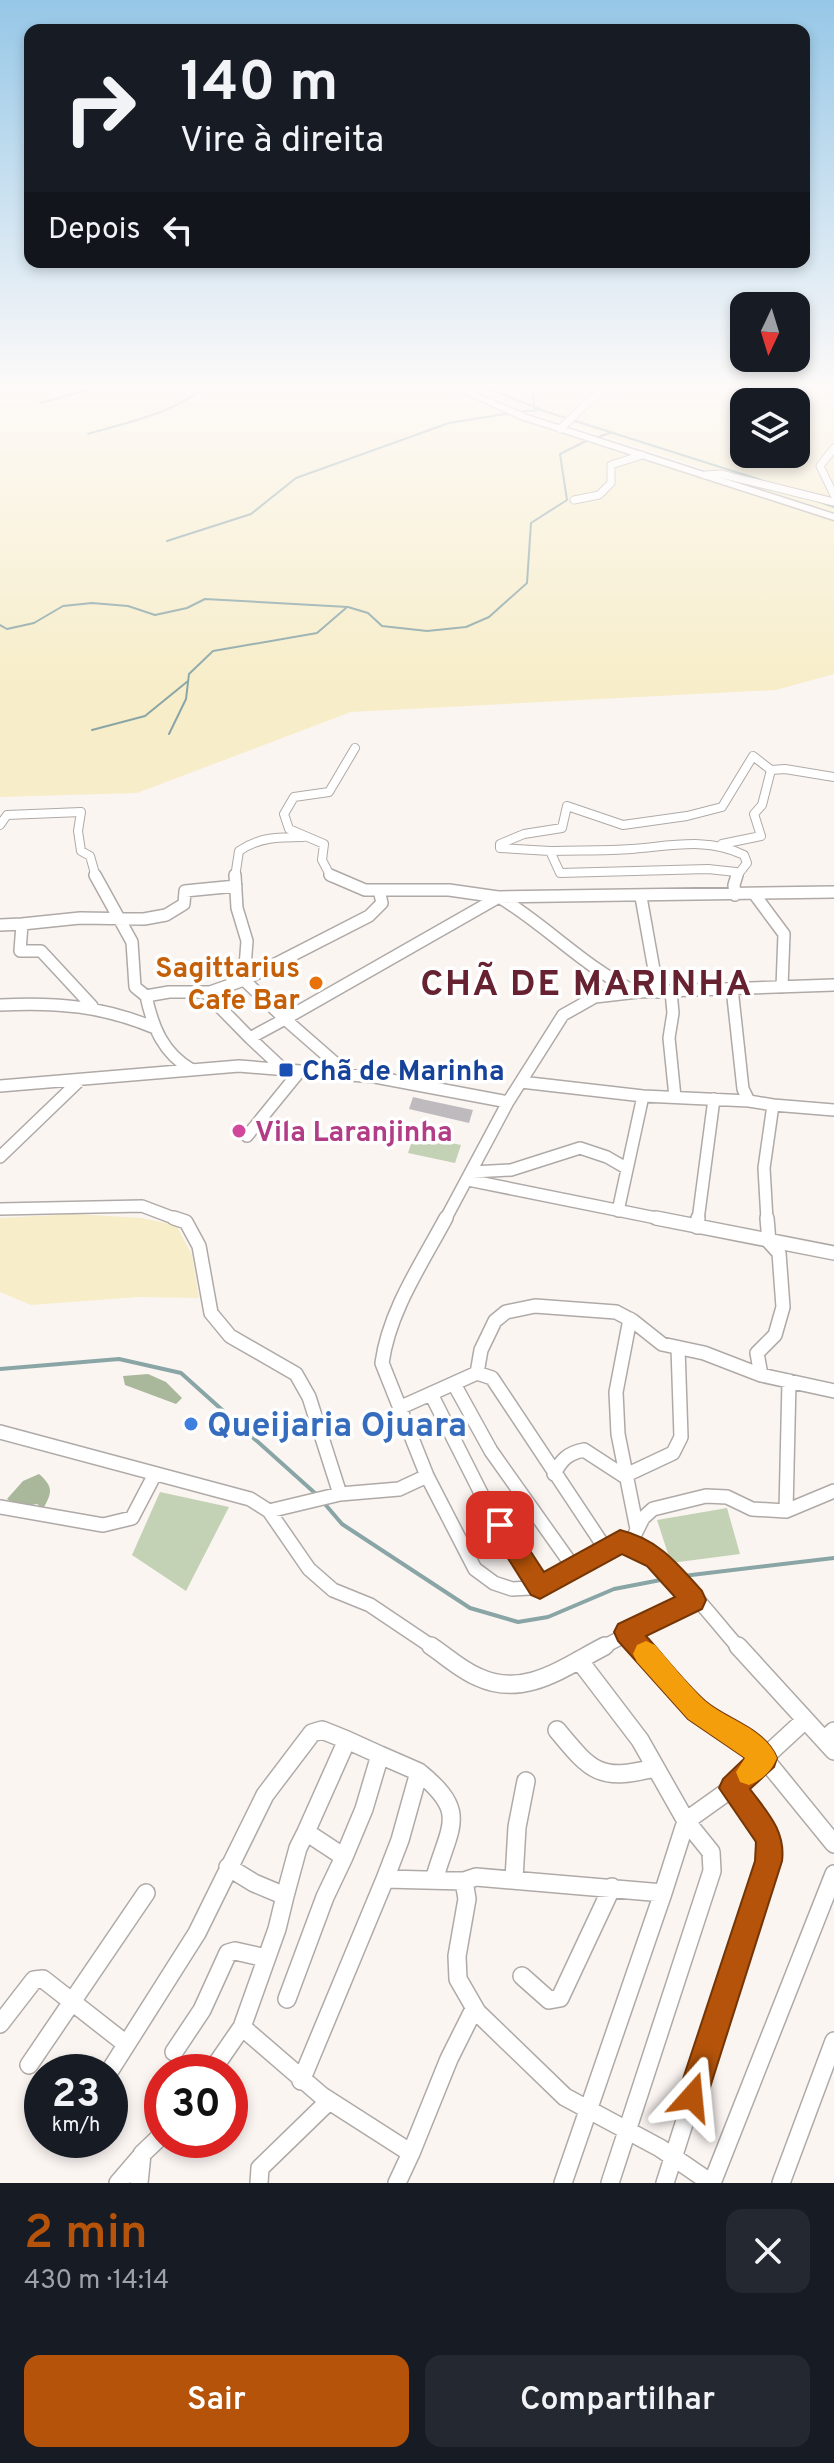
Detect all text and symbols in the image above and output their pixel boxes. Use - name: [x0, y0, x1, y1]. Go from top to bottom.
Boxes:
- text: 140 m: [180, 50, 338, 120]
- icon: right: [48, 56, 152, 160]
- text: Vire à direita: [180, 119, 384, 165]
- icon: left: [156, 208, 200, 252]
- text: Depois: [48, 212, 140, 249]
- north arrow: [730, 292, 810, 372]
- map controls: [730, 292, 810, 468]
- button: layers: [730, 388, 810, 468]
- place label: Sagittarius Cafe Bar: [155, 952, 300, 1020]
- district label: CHÃ DE MARINHA: [420, 961, 754, 1009]
- marker: Sagittarius Cafe Bar: [307, 974, 325, 992]
- place label: Chã de Marinha: [302, 1055, 505, 1091]
- marker: Chã de Marinha: [277, 1061, 295, 1079]
- place label: Vila Laranjinha: [255, 1116, 453, 1152]
- marker: Vila Laranjinha: [230, 1122, 248, 1140]
- place label: Queijaria Ojuara: [207, 1406, 467, 1449]
- marker: Queijaria Ojuara: [182, 1415, 200, 1433]
- pin: [466, 1491, 534, 1559]
- icon: arrive: [478, 1503, 522, 1547]
- speed limit sign: 30: [144, 2054, 248, 2158]
- position arrow: [650, 2055, 734, 2139]
- text: 23: [52, 2071, 100, 2121]
- text: km/h: [52, 2113, 100, 2139]
- text: 2 min: [24, 2205, 148, 2265]
- button: close: [726, 2209, 810, 2293]
- text: 430 m · 14:14: [24, 2265, 169, 2298]
- button: Sair: [24, 2355, 409, 2447]
- button: Compartilhar: [425, 2355, 810, 2447]

